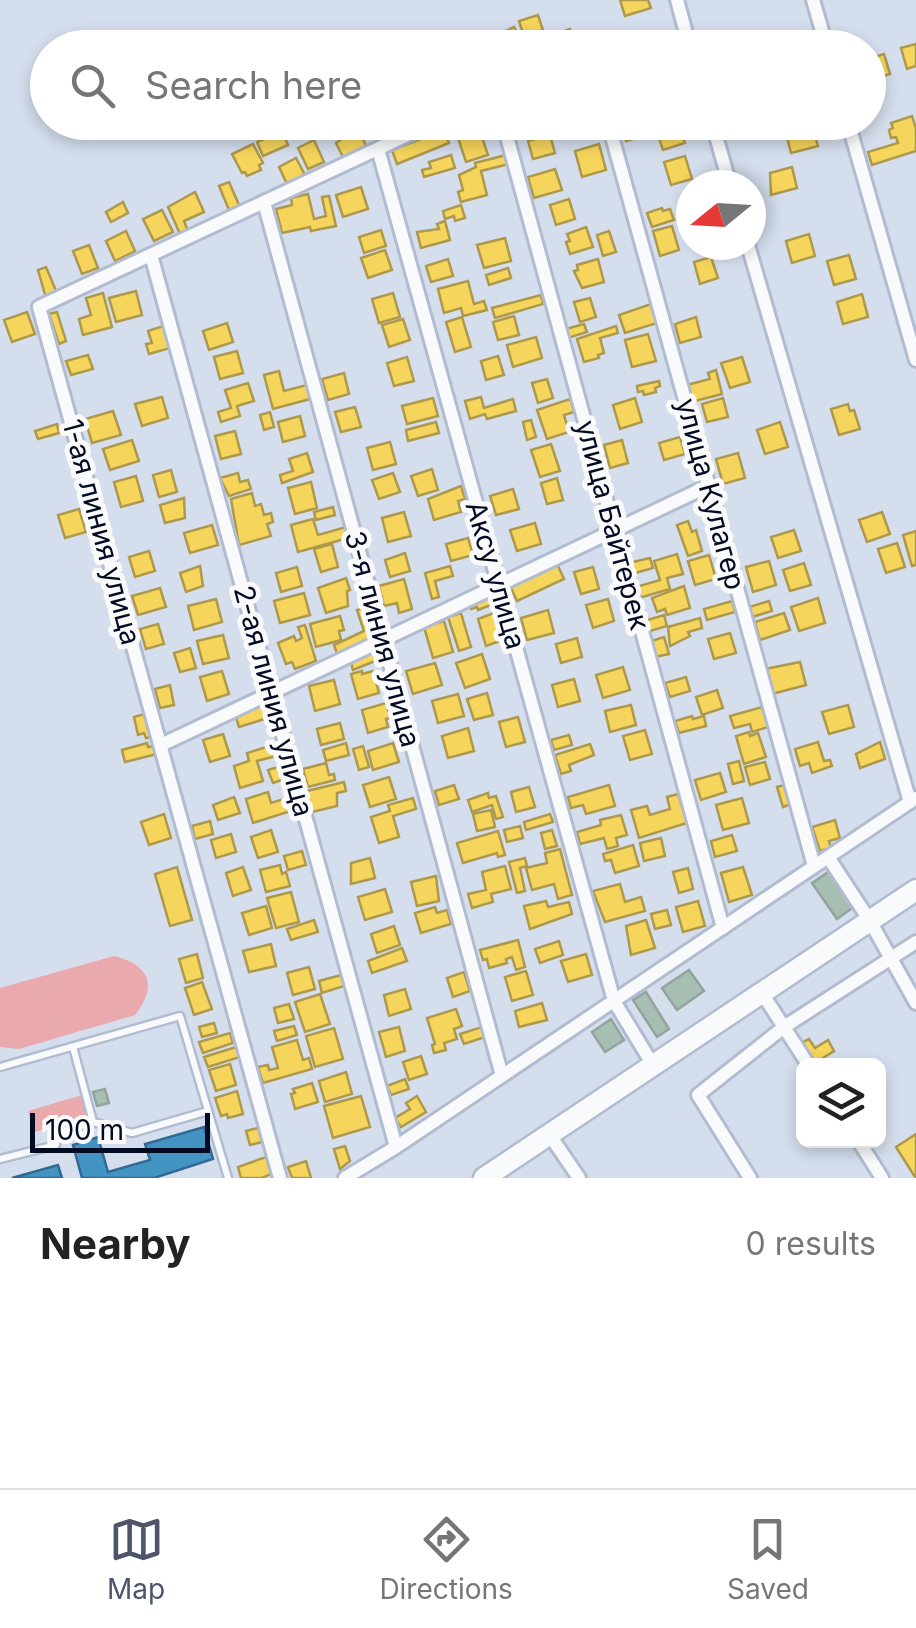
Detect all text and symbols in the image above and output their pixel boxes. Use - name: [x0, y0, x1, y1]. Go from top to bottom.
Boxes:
- search box: [30, 30, 886, 140]
- icon: search: [65, 58, 120, 113]
- text: Search here: [145, 62, 362, 108]
- north arrow: [676, 170, 766, 260]
- street label: улица Кулагер: [669, 395, 753, 593]
- street label: 1-ая линия улица: [56, 415, 148, 649]
- street label: улица Байтерек: [569, 417, 657, 633]
- street label: Аксу улица: [459, 497, 533, 653]
- street label: 3-я линия улица: [338, 527, 428, 751]
- street label: 2-ая линия улица: [227, 582, 321, 820]
- map controls: [796, 1058, 886, 1148]
- button: layers: [796, 1058, 886, 1148]
- scale bar: [30, 1108, 210, 1152]
- text: 100 m: [45, 1113, 124, 1147]
- text: Nearby: [40, 1218, 191, 1269]
- text: 0 results: [746, 1224, 876, 1263]
- tab: Map: [107, 1512, 165, 1606]
- tab: Directions: [379, 1512, 513, 1606]
- tab: Saved: [727, 1512, 809, 1606]

